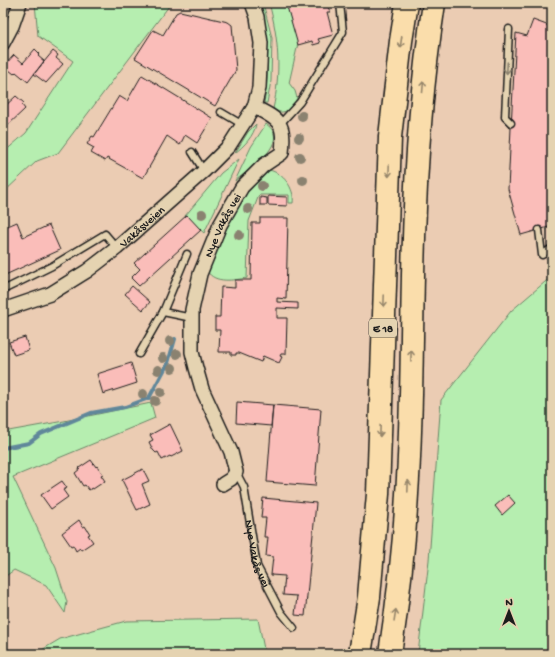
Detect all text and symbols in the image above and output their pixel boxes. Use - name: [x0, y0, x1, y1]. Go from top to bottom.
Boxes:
- one-way arrow: [397, 35, 405, 48]
- one-way arrow: [504, 61, 511, 74]
- one-way arrow: [420, 81, 427, 94]
- one-way arrow: [385, 164, 393, 177]
- street label: Nye Vakås vei: [203, 191, 246, 260]
- street label: Vakåsveien: [117, 204, 169, 252]
- one-way arrow: [380, 294, 388, 307]
- road number: E 18: [369, 319, 397, 337]
- one-way arrow: [407, 350, 415, 363]
- one-way arrow: [376, 424, 384, 437]
- one-way arrow: [404, 480, 411, 493]
- street label: Nye Vakås vei: [241, 519, 272, 591]
- north arrow: [489, 591, 529, 631]
- text: N: [505, 597, 513, 609]
- one-way arrow: [391, 609, 399, 622]

